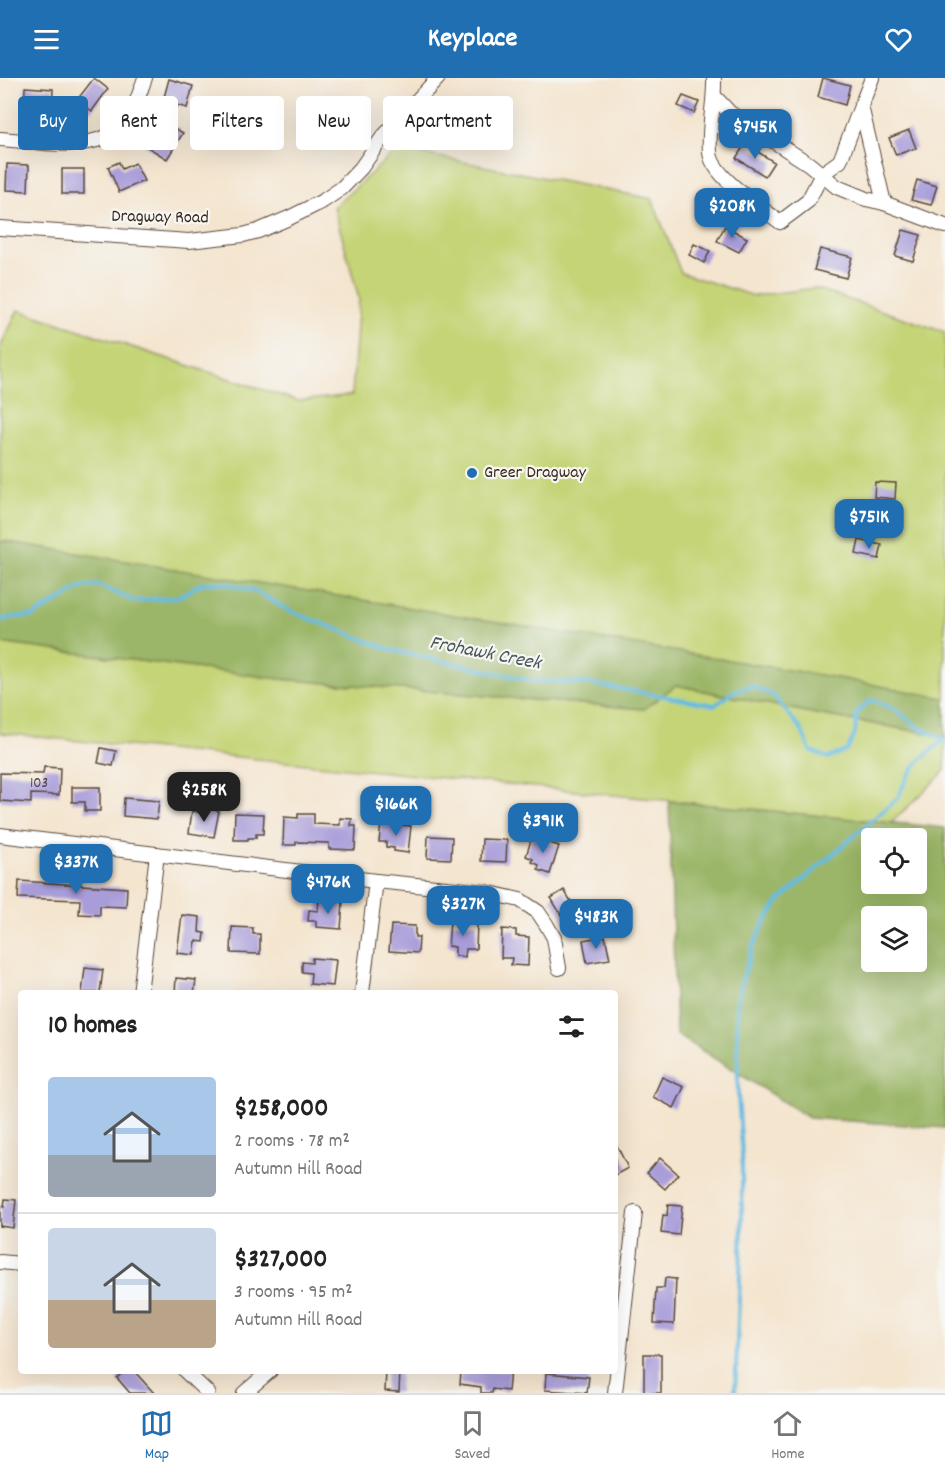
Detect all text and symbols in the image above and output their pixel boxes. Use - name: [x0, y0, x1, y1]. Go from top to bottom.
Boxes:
- text: Keyplace: [428, 20, 517, 59]
- icon: menu: [30, 23, 63, 56]
- icon: heart: [882, 23, 915, 56]
- chip: Buy: [18, 96, 88, 150]
- chip: Rent: [100, 96, 178, 150]
- chip: Filters: [190, 96, 284, 150]
- chip: New: [296, 96, 371, 150]
- chip: Apartment: [383, 96, 513, 150]
- pin: $745K: [713, 109, 797, 160]
- text: $745K: [733, 114, 777, 142]
- pin: $208K: [690, 188, 774, 239]
- text: $208K: [708, 193, 756, 221]
- street label: Dragway Road: [111, 205, 209, 231]
- place label: Greer Dragway: [484, 461, 587, 486]
- marker: Greer Dragway: [465, 466, 479, 480]
- pin: $751K: [827, 499, 911, 550]
- text: $751K: [849, 504, 889, 532]
- water label: Frohawk Creek: [427, 630, 545, 679]
- pin: $258K: [162, 772, 246, 823]
- house number: 103: [30, 773, 48, 795]
- text: $258K: [181, 777, 227, 805]
- pin: $166K: [354, 786, 438, 837]
- text: $166K: [374, 791, 418, 819]
- pin: $391K: [501, 803, 585, 854]
- text: $391K: [522, 808, 564, 836]
- map controls: [861, 828, 927, 972]
- button: locate: [861, 828, 927, 894]
- pin: $337K: [34, 844, 118, 895]
- text: $337K: [54, 849, 98, 877]
- pin: $476K: [286, 864, 370, 915]
- text: $476K: [305, 869, 351, 897]
- pin: $327K: [421, 886, 505, 937]
- text: $327K: [441, 891, 485, 919]
- pin: $483K: [554, 899, 638, 950]
- text: $483K: [574, 904, 618, 932]
- button: layers: [861, 906, 927, 972]
- text: 10 homes: [48, 1008, 138, 1045]
- icon: filters: [555, 1010, 588, 1043]
- text: $258,000: [234, 1091, 328, 1128]
- icon: home: [96, 1101, 168, 1173]
- text: 2 rooms · 78 m²: [234, 1128, 350, 1156]
- text: Autumn Hill Road: [234, 1156, 363, 1184]
- text: $327,000: [234, 1242, 328, 1279]
- icon: home: [96, 1252, 168, 1324]
- text: 3 rooms · 95 m²: [234, 1279, 353, 1307]
- text: Autumn Hill Road: [234, 1307, 363, 1335]
- tab: Map: [140, 1407, 173, 1466]
- tab: Saved: [454, 1407, 490, 1466]
- tab: Home: [771, 1407, 805, 1466]

